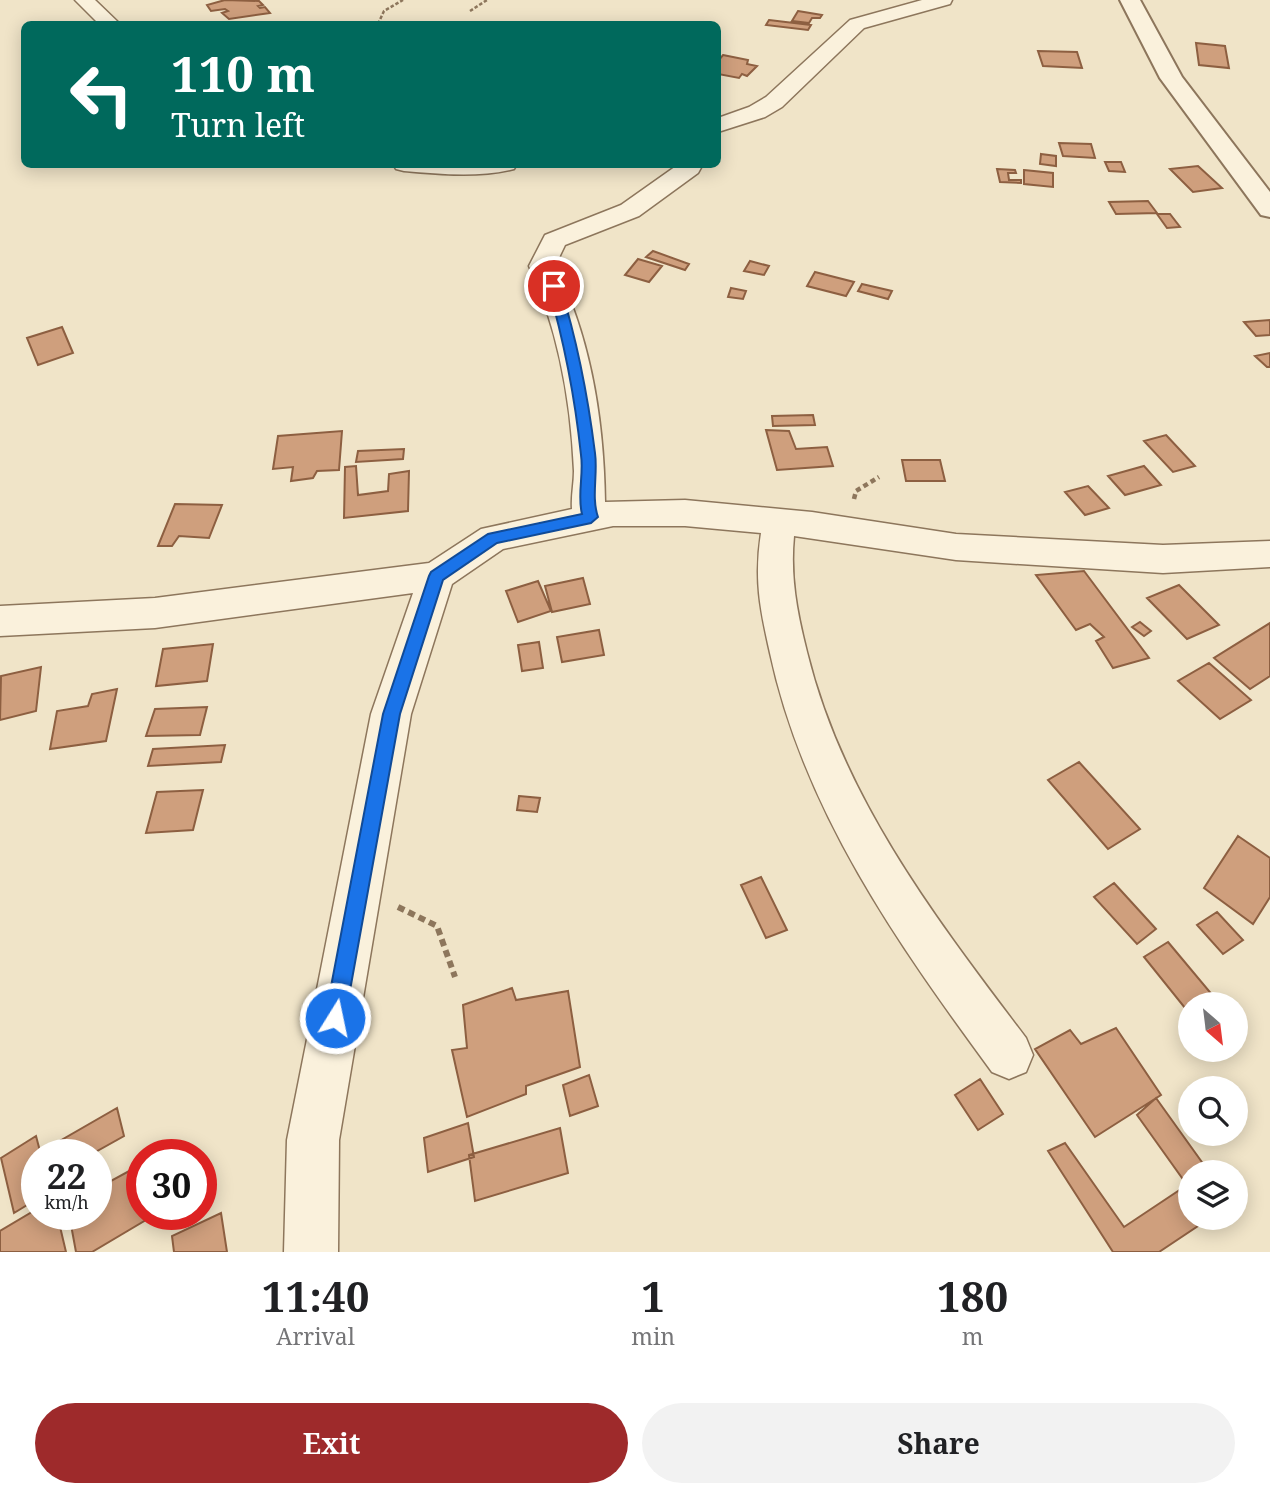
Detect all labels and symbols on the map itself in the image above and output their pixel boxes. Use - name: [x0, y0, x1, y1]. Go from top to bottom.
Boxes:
- pin: [524, 256, 584, 316]
- position arrow: [298, 981, 372, 1055]
- north arrow: [1178, 992, 1248, 1062]
- speed limit sign: 30: [126, 1139, 217, 1230]

